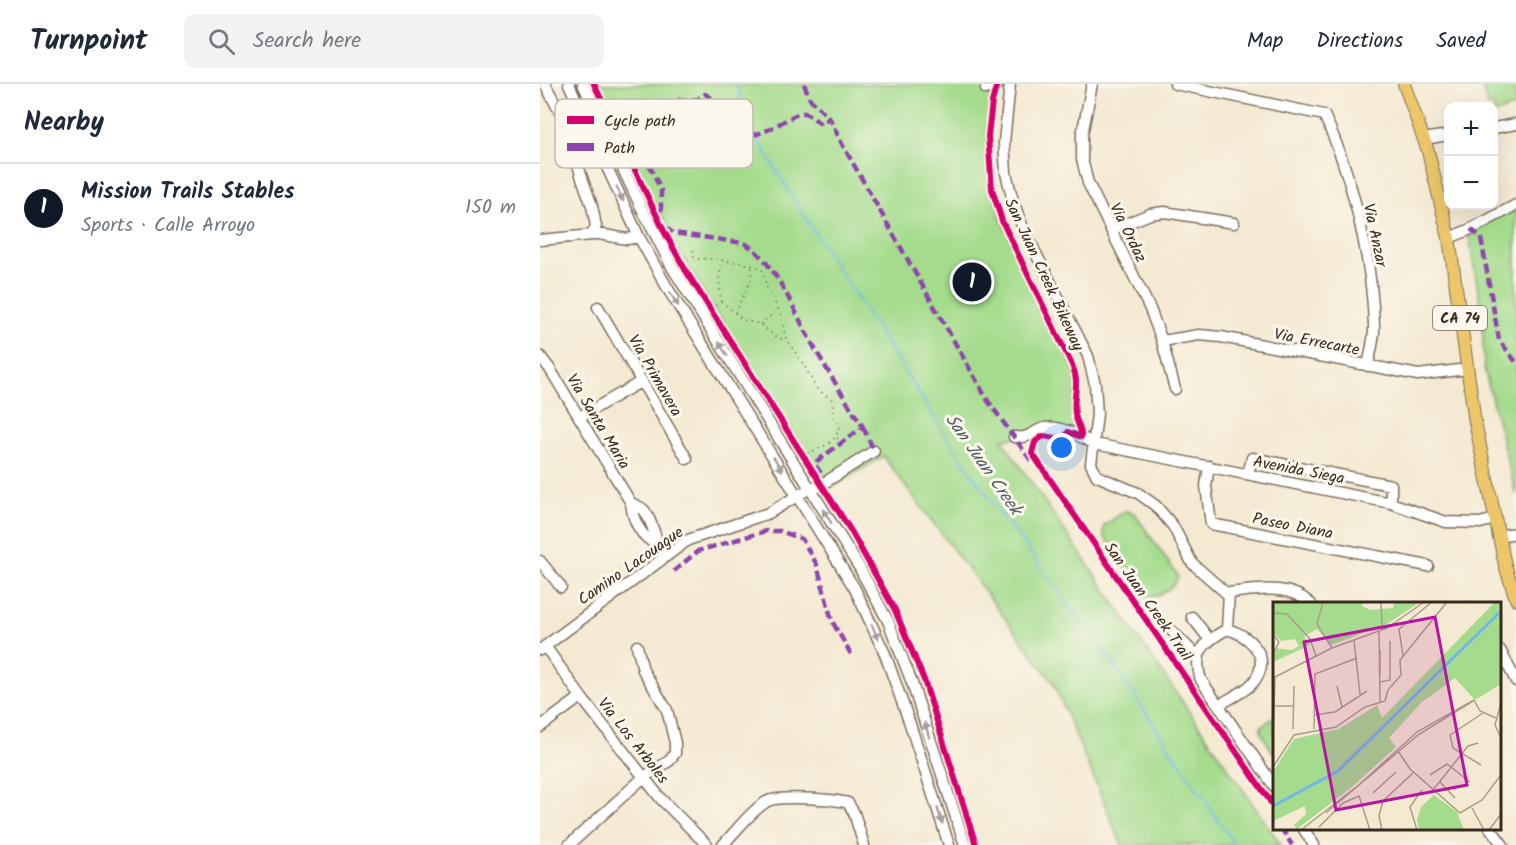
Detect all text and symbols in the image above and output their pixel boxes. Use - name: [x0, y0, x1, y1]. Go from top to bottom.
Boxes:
- search box: [184, 14, 604, 68]
- text: Turnpoint: [30, 19, 148, 64]
- text: Search here: [253, 24, 361, 59]
- icon: search: [205, 25, 238, 58]
- text: Map: [1247, 25, 1283, 58]
- text: Directions: [1316, 25, 1403, 58]
- text: Saved: [1436, 25, 1486, 58]
- legend: [555, 99, 753, 168]
- text: Nearby: [24, 102, 104, 144]
- map controls: [1444, 102, 1498, 210]
- button: +: [1444, 102, 1498, 156]
- text: Cycle path: [604, 109, 676, 134]
- text: Path: [604, 136, 635, 161]
- button: −: [1444, 156, 1498, 210]
- text: Mission Trails Stables: [81, 175, 294, 210]
- one-way arrow: [615, 186, 625, 204]
- text: 1: [40, 192, 47, 224]
- text: 150 m: [465, 192, 516, 224]
- street label: San Juan Creek Bikeway: [997, 194, 1090, 356]
- street label: Via Ordaz: [1102, 198, 1153, 267]
- street label: Via Anzar: [1356, 201, 1394, 271]
- text: Sports · Calle Arroyo: [81, 210, 255, 242]
- pin: 1: [952, 260, 992, 304]
- one-way arrow: [668, 291, 679, 307]
- road number: CA 74: [1433, 306, 1487, 330]
- street label: Via Errecarte: [1272, 322, 1362, 363]
- street label: Via Primavera: [621, 330, 688, 421]
- one-way arrow: [718, 340, 729, 357]
- street label: Via Santa Maria: [559, 369, 636, 474]
- water label: San Juan Creek: [937, 408, 1030, 524]
- your location: [1047, 433, 1076, 462]
- street label: Avenida Siega: [1251, 449, 1347, 492]
- one-way arrow: [772, 456, 783, 472]
- street label: Paseo Diana: [1250, 506, 1335, 547]
- one-way arrow: [822, 508, 833, 525]
- street label: Camino Lacouague: [573, 520, 689, 612]
- street label: San Juan Creek Trail: [1097, 537, 1198, 667]
- inset map: [1273, 602, 1501, 830]
- one-way arrow: [871, 623, 881, 641]
- street label: Via Los Arboles: [591, 692, 675, 790]
- one-way arrow: [922, 721, 931, 739]
- one-way arrow: [935, 807, 945, 825]

